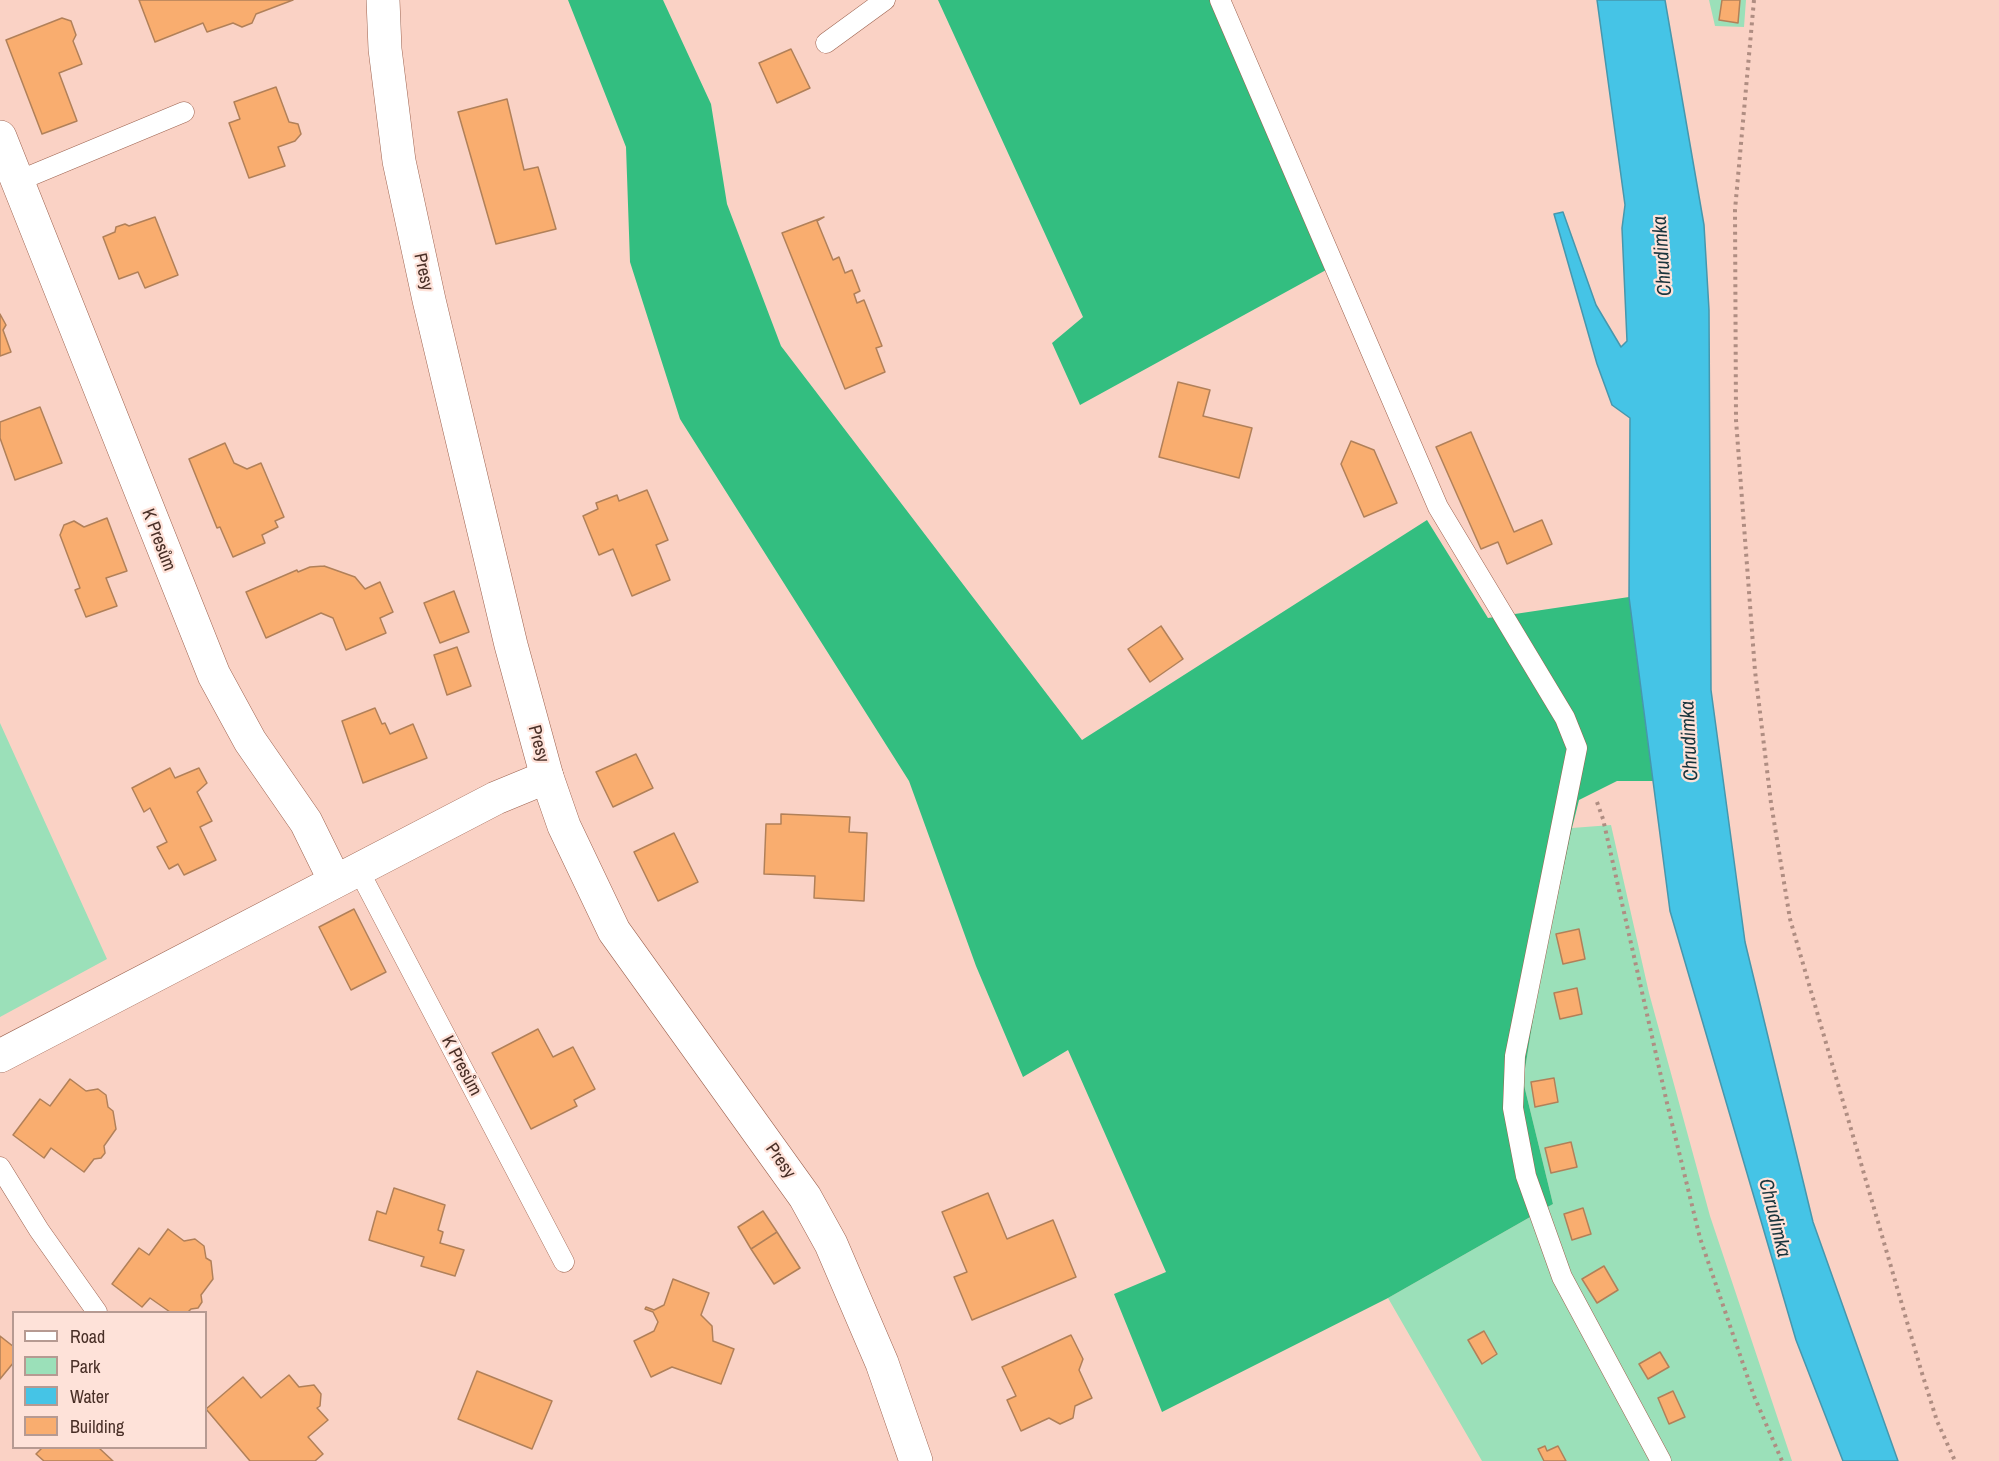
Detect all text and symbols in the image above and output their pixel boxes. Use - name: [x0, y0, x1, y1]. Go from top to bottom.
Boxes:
- water label: Chrudimka: [1648, 215, 1678, 297]
- street label: Presy: [409, 251, 437, 293]
- street label: K Presům: [136, 506, 180, 574]
- water label: Chrudimka: [1676, 700, 1704, 782]
- street label: Presy: [523, 723, 553, 765]
- street label: K Presům: [436, 1032, 486, 1100]
- street label: Presy: [760, 1139, 800, 1183]
- water label: Chrudimka: [1753, 1176, 1795, 1260]
- legend: [12, 1311, 207, 1449]
- text: Road: [70, 1324, 105, 1349]
- text: Park: [70, 1354, 100, 1379]
- text: Water: [70, 1384, 109, 1409]
- text: Building: [70, 1414, 124, 1439]

